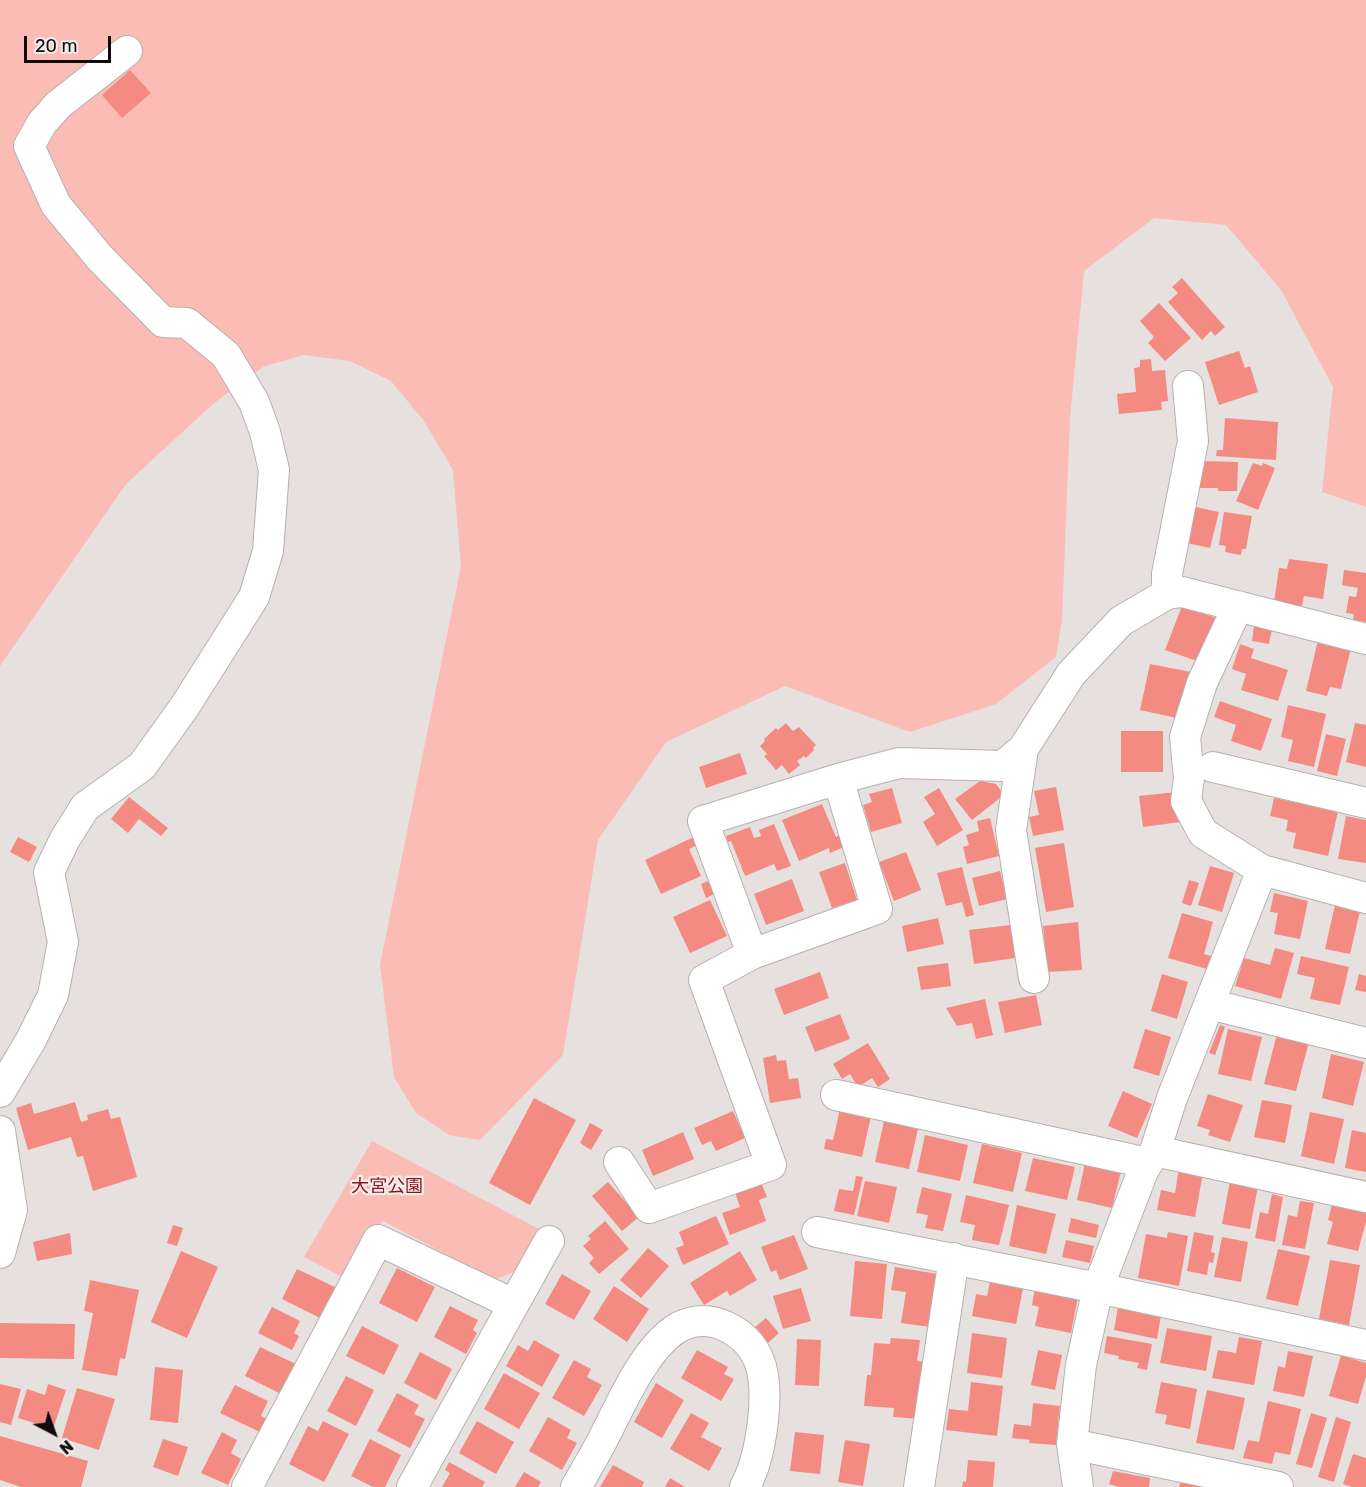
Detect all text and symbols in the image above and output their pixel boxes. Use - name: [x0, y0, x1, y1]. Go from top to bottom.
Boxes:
- scale bar: [27, 24, 114, 62]
- text: 20 m: [35, 35, 77, 57]
- park label: 大宮公園: [351, 1176, 423, 1198]
- north arrow: [24, 1403, 84, 1463]
- text: N: [56, 1436, 77, 1458]

